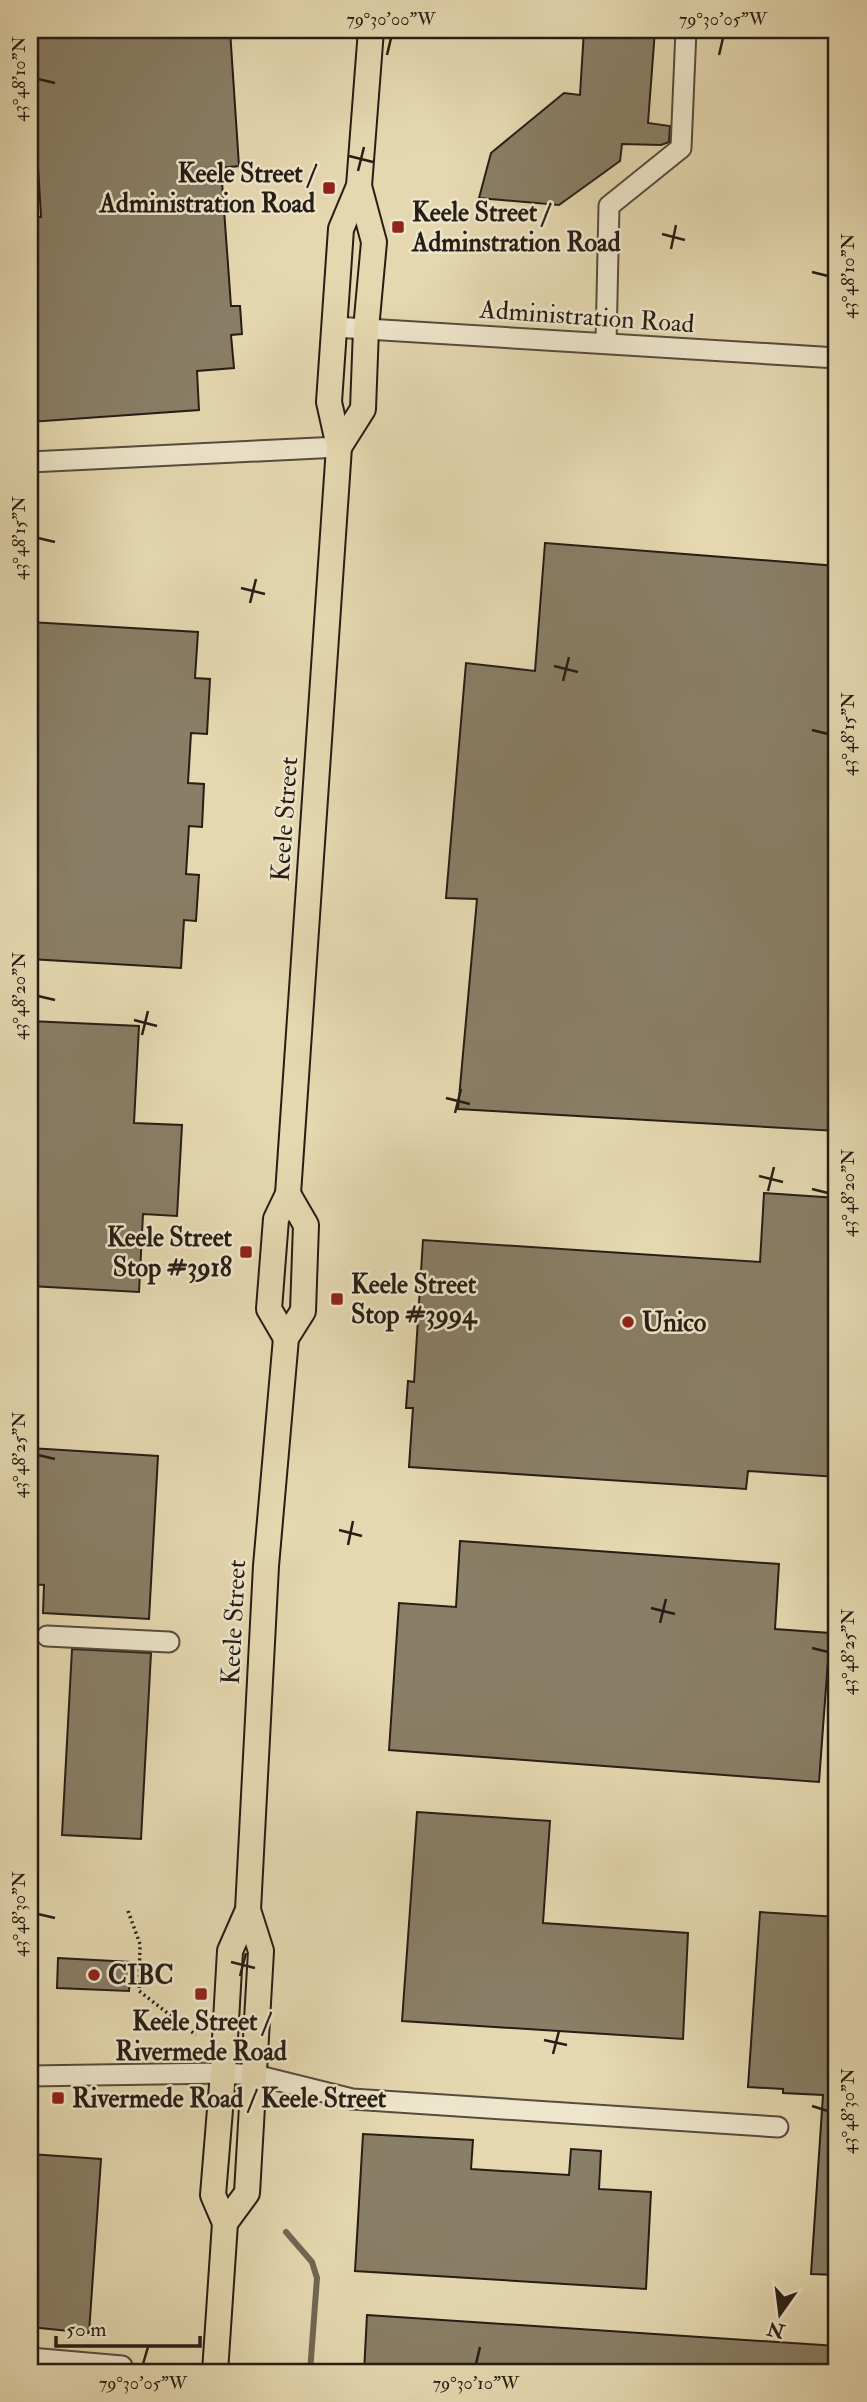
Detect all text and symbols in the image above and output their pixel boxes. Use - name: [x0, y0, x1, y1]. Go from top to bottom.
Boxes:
- text: 79°30'00"W: [346, 8, 436, 31]
- text: 79°30'05"W: [679, 8, 768, 31]
- text: 43°48'10"N: [8, 36, 31, 122]
- place label: Keele Street / Administration Road: [99, 158, 318, 220]
- marker: Keele Street / Administration Road: [321, 180, 337, 196]
- place label: Keele Street / Adminstration Road: [411, 197, 621, 259]
- marker: Keele Street / Adminstration Road: [390, 219, 406, 235]
- text: 43°48'10"N: [837, 233, 860, 319]
- street label: Administration Road: [477, 293, 696, 340]
- text: 43°48'15"N: [8, 496, 31, 580]
- text: 43°48'15"N: [837, 692, 860, 776]
- street label: Keele Street: [265, 756, 305, 883]
- text: 43°48'20"N: [8, 952, 31, 1040]
- text: 43°48'20"N: [837, 1149, 860, 1237]
- place label: Keele Street Stop #3918: [107, 1222, 233, 1285]
- marker: Keele Street Stop #3918: [238, 1244, 254, 1260]
- place label: Keele Street Stop #3994: [351, 1269, 478, 1332]
- marker: Keele Street Stop #3994: [329, 1291, 345, 1307]
- place label: Unico: [642, 1307, 707, 1339]
- marker: Unico: [620, 1314, 636, 1330]
- text: 43°48'25"N: [8, 1412, 31, 1498]
- street label: Keele Street: [215, 1559, 253, 1685]
- text: 43°48'25"N: [837, 1609, 860, 1695]
- text: 43°48'30"N: [8, 1871, 31, 1957]
- place label: CIBC: [108, 1960, 174, 1992]
- marker: CIBC: [86, 1967, 102, 1983]
- marker: Keele Street / Rivermede Road: [193, 1986, 209, 2002]
- place label: Keele Street / Rivermede Road: [115, 2006, 287, 2068]
- text: 43°48'30"N: [837, 2068, 860, 2154]
- place label: Rivermede Road / Keele Street: [72, 2083, 387, 2115]
- marker: Rivermede Road / Keele Street: [50, 2090, 66, 2106]
- north arrow: [744, 2280, 814, 2350]
- scale bar: [56, 2304, 200, 2348]
- text: 50 m: [66, 2316, 107, 2343]
- text: N: [764, 2316, 788, 2343]
- text: 79°30'05"W: [99, 2372, 188, 2395]
- text: 79°30'10"W: [433, 2372, 520, 2395]

